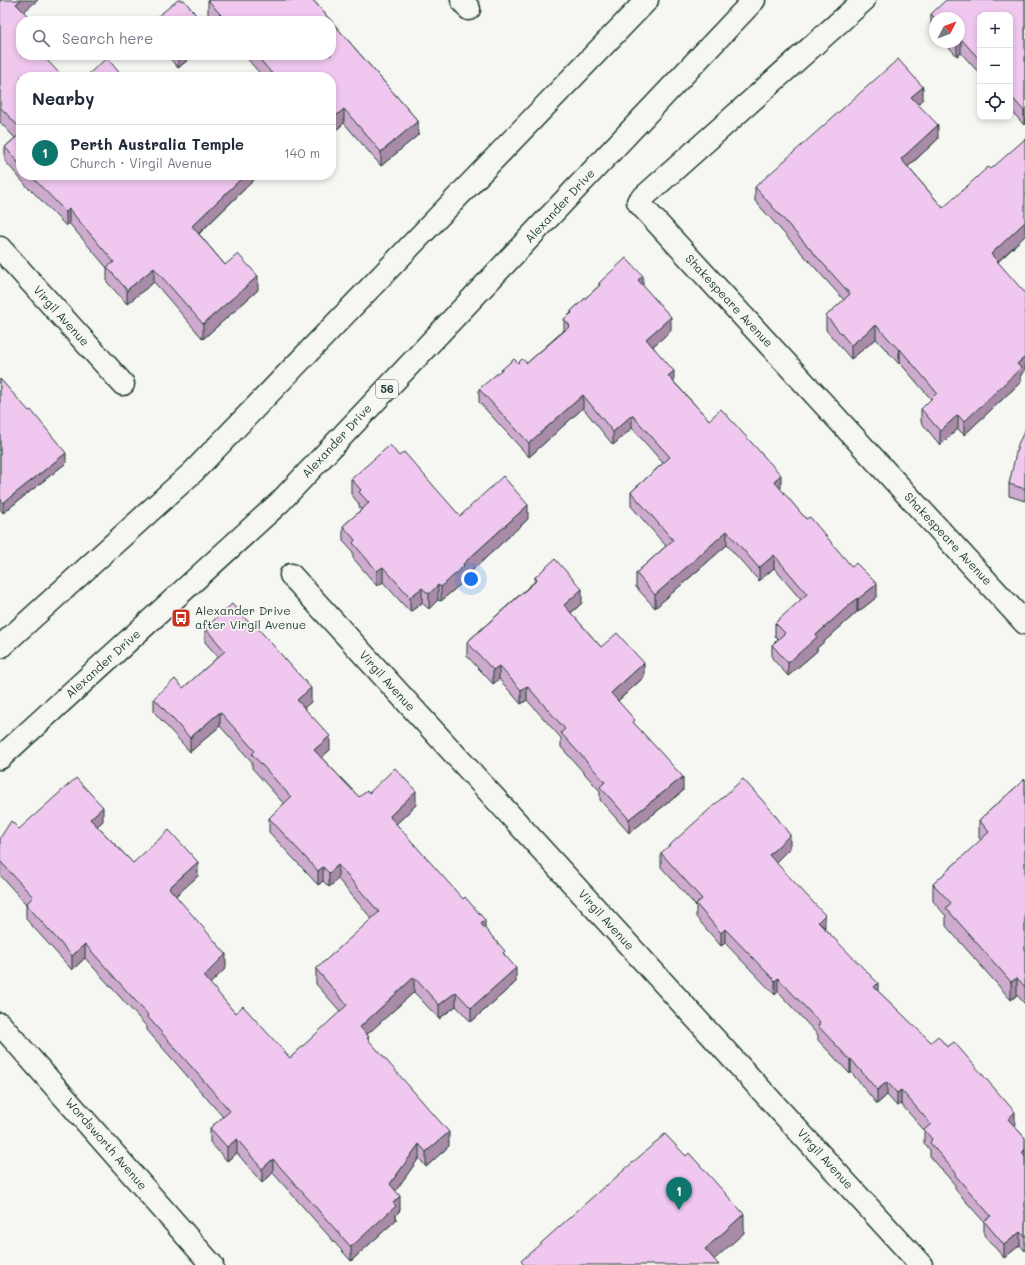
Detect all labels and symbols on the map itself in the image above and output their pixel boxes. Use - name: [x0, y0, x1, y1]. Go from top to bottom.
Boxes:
- north arrow: [929, 12, 965, 48]
- street label: Alexander Drive: [521, 165, 598, 246]
- street label: Shakespeare Avenue: [682, 250, 777, 350]
- street label: Virgil Avenue: [30, 282, 93, 349]
- road number: 56: [376, 380, 398, 398]
- street label: Alexander Drive: [298, 400, 375, 481]
- street label: Shakespeare Avenue: [901, 488, 996, 588]
- your location: [461, 569, 481, 589]
- place label: Alexander Drive after Virgil Avenue: [195, 602, 306, 632]
- bus stop icon: Alexander Drive after Virgil Avenue: [170, 607, 192, 629]
- street label: Alexander Drive: [61, 625, 143, 701]
- street label: Virgil Avenue: [356, 647, 419, 714]
- street label: Virgil Avenue: [575, 886, 638, 953]
- street label: Wordsworth Avenue: [62, 1094, 151, 1193]
- street label: Virgil Avenue: [794, 1125, 857, 1192]
- pin: 1: [666, 1177, 692, 1210]

